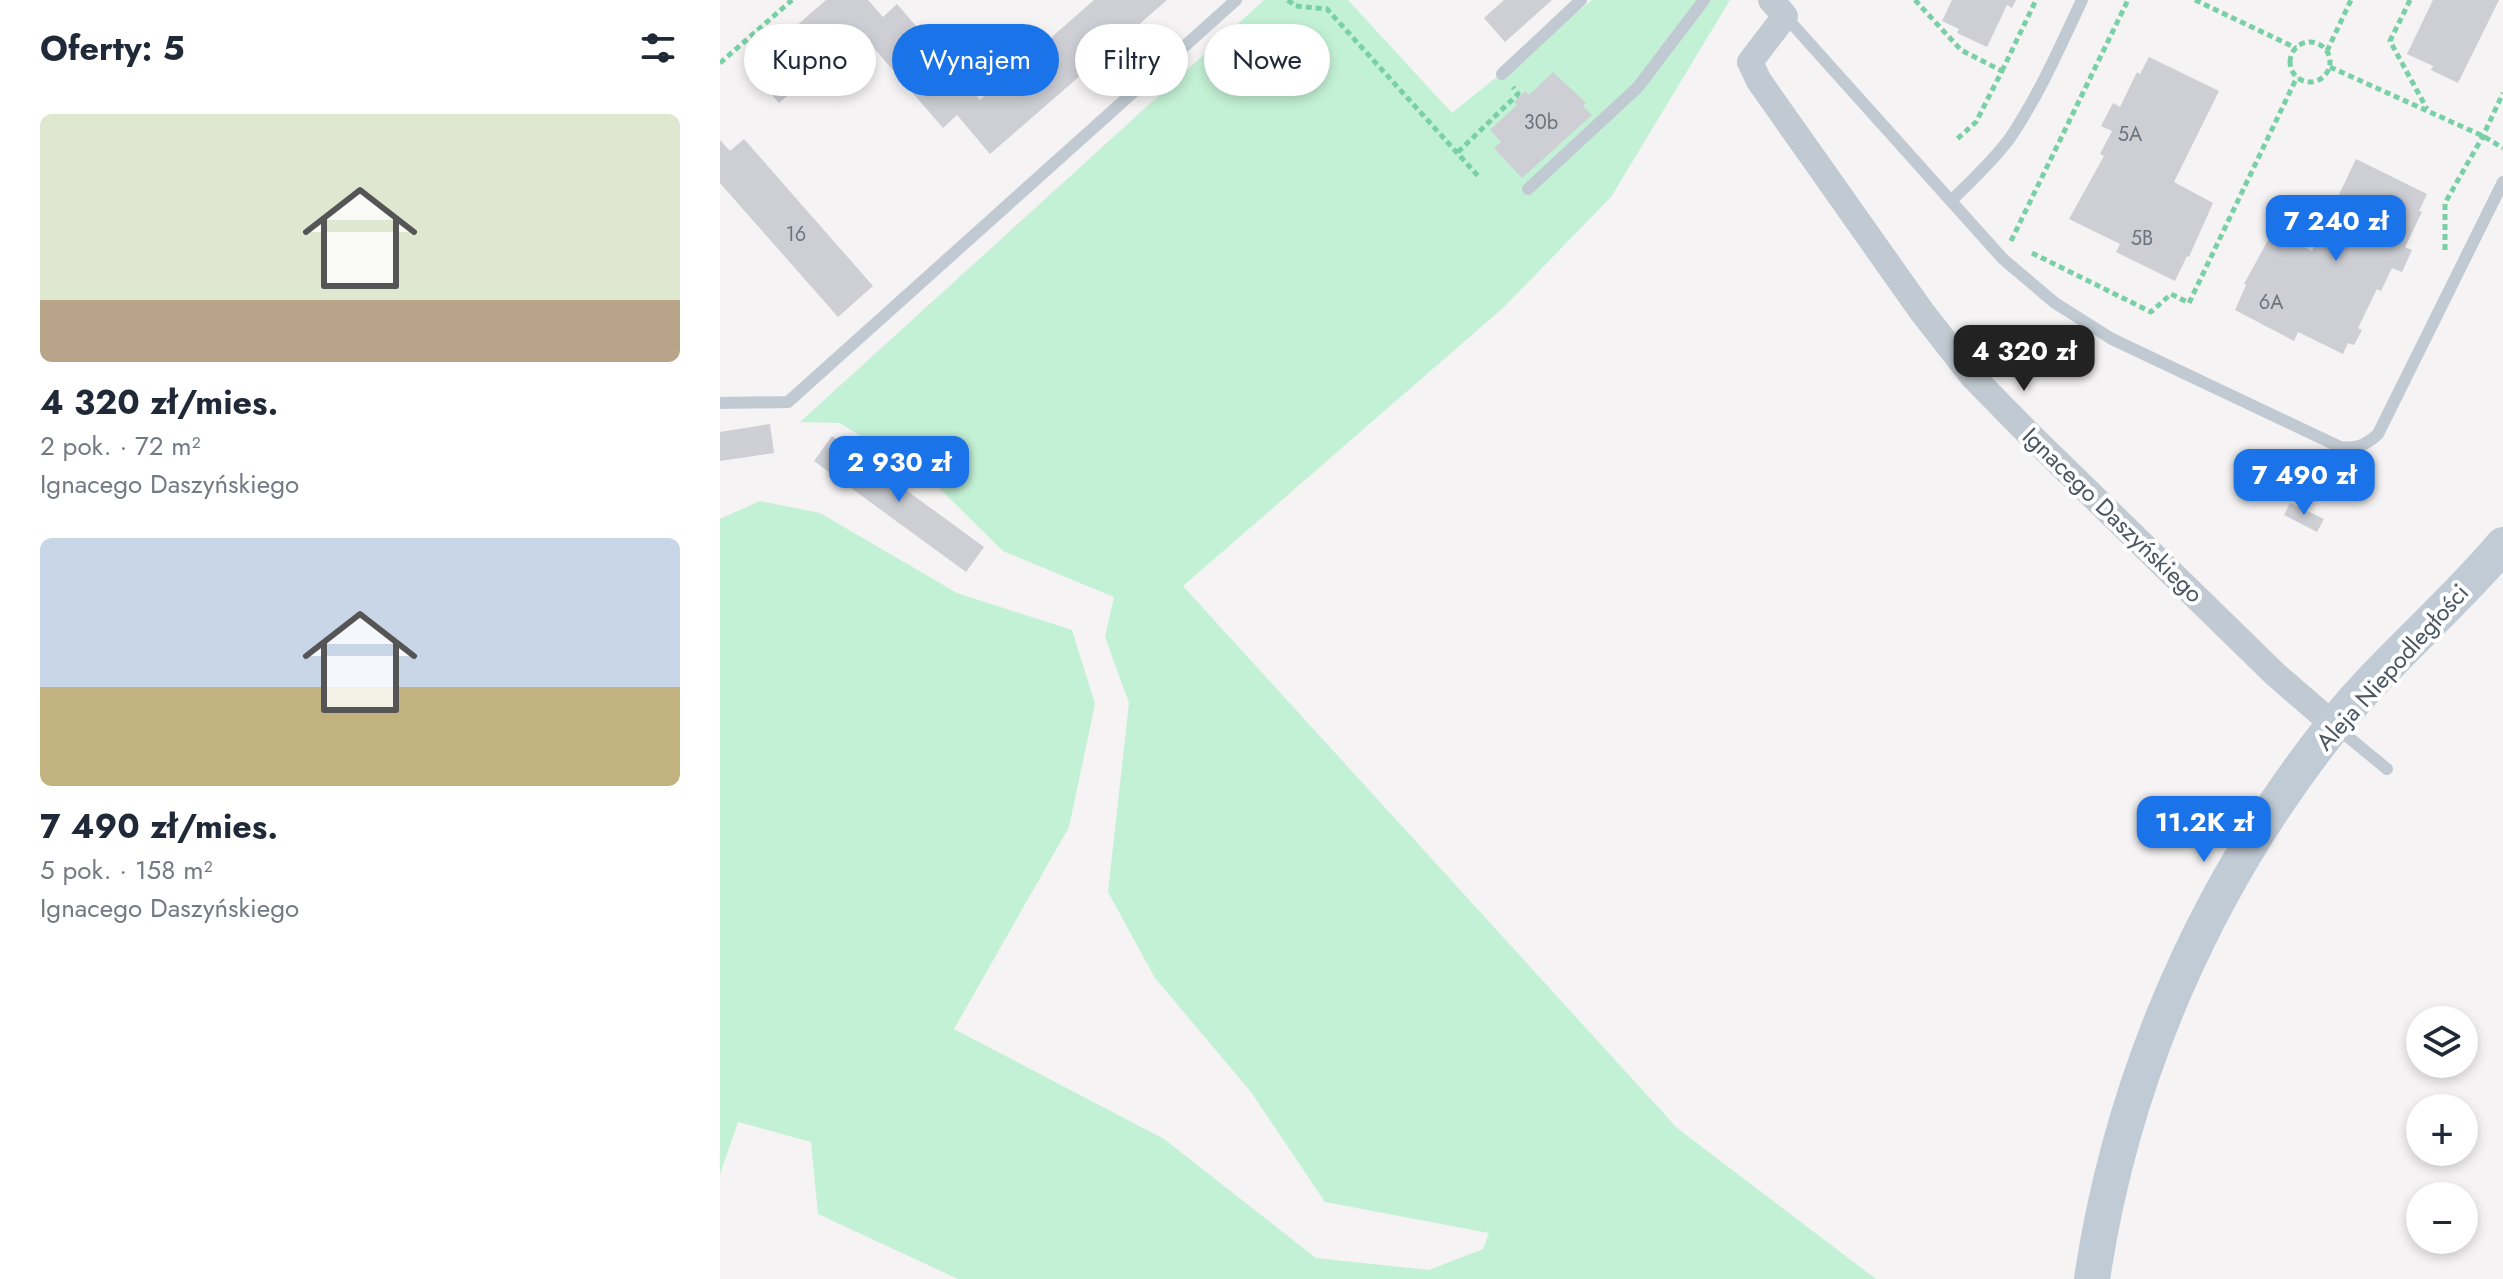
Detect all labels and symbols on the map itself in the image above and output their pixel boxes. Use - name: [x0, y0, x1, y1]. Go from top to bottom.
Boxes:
- house number: 30b: [1524, 108, 1558, 137]
- house number: 5A: [2118, 120, 2143, 149]
- pin: 7 240 zł: [2253, 195, 2419, 263]
- house number: 16: [786, 220, 806, 249]
- house number: 5B: [2131, 224, 2153, 253]
- house number: 6A: [2259, 288, 2284, 317]
- pin: 4 320 zł: [1941, 325, 2107, 393]
- street label: Ignacego Daszyńskiego: [2015, 419, 2211, 611]
- pin: 2 930 zł: [816, 436, 982, 504]
- pin: 7 490 zł: [2221, 449, 2387, 517]
- street label: Aleja Niepodległości: [2307, 576, 2477, 758]
- pin: 11.2K zł: [2121, 796, 2287, 864]

